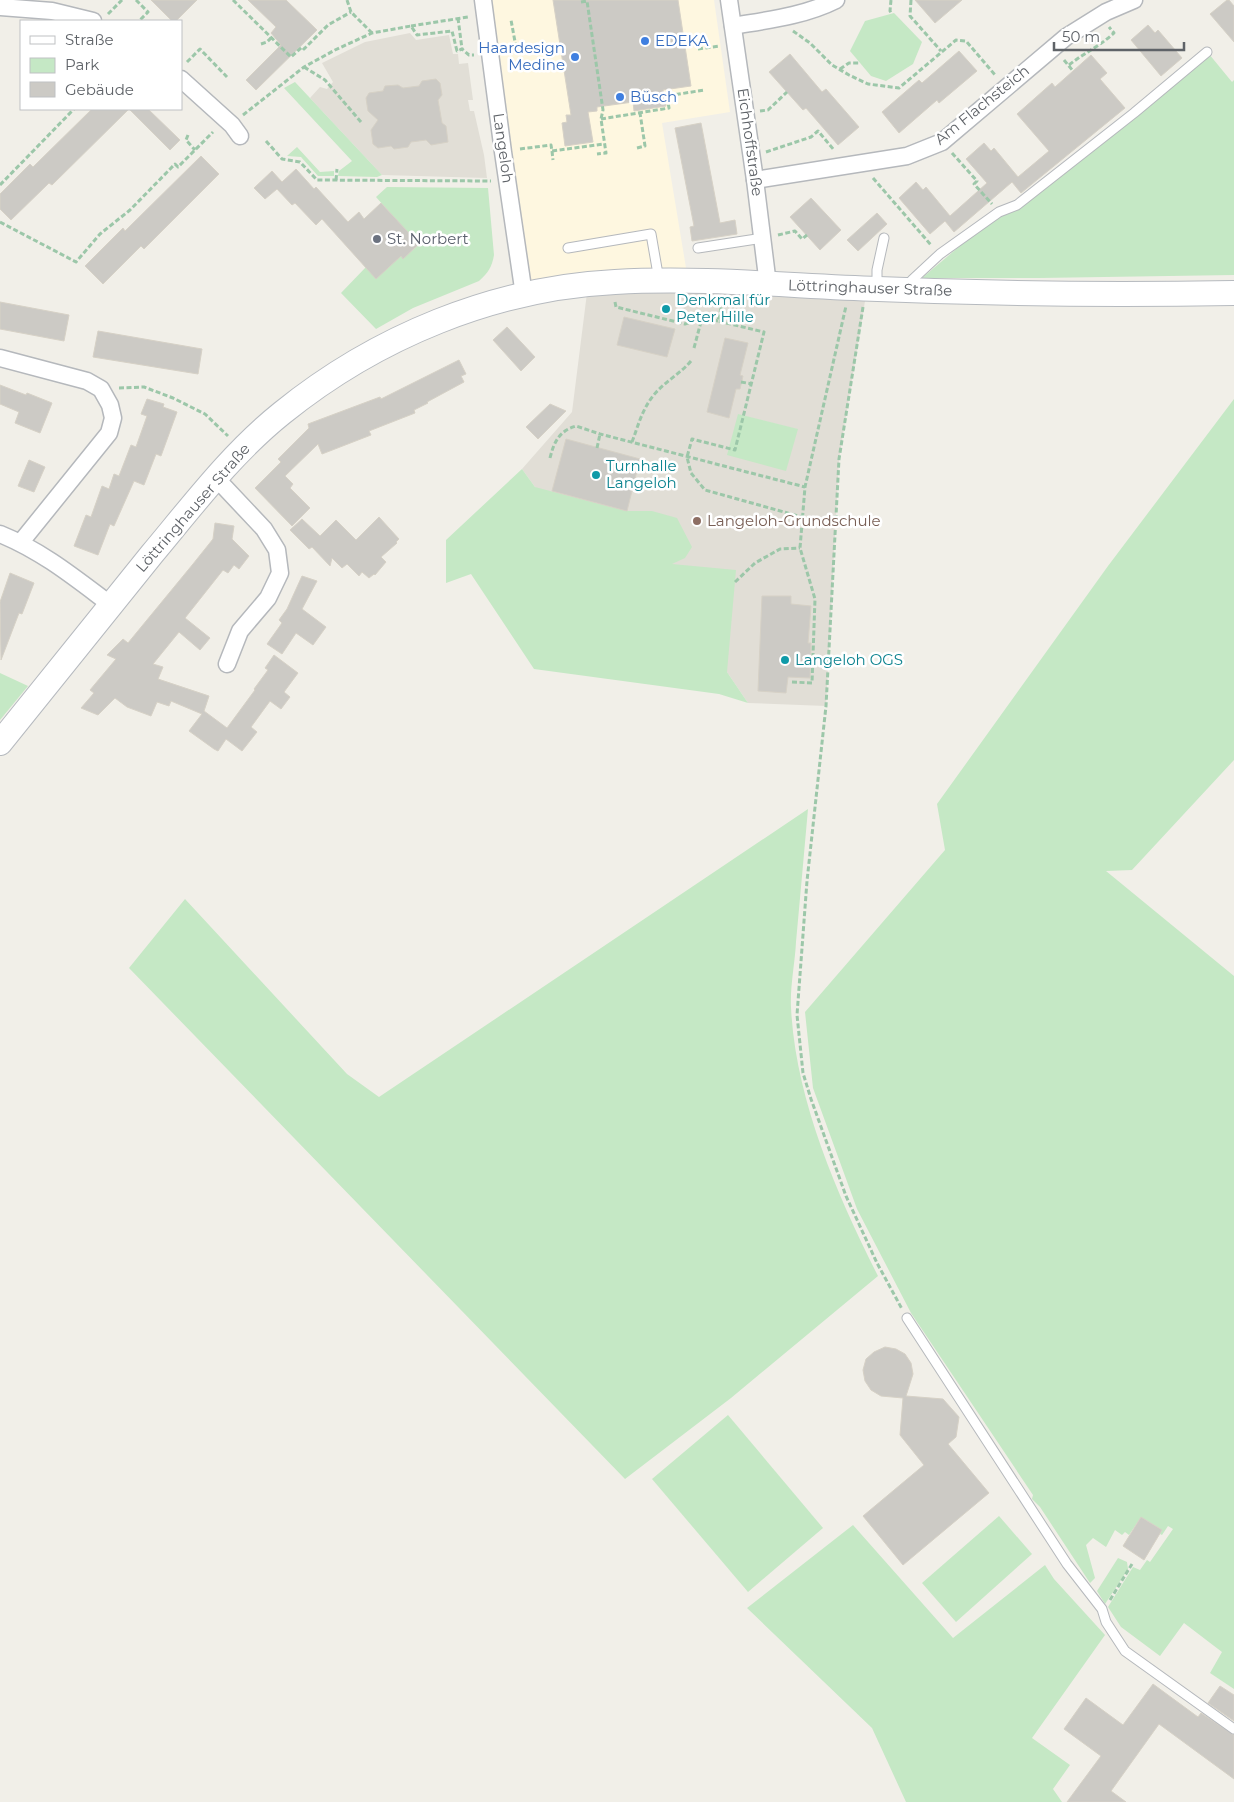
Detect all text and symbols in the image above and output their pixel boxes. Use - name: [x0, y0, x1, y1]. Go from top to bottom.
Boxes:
- legend: [20, 20, 182, 110]
- scale bar: [1054, 20, 1184, 52]
- text: 50 m: [1062, 27, 1100, 46]
- text: Straße: [65, 30, 114, 49]
- place label: EDEKA: [655, 31, 709, 50]
- marker: EDEKA: [639, 35, 651, 47]
- place label: Haardesign Medine: [478, 38, 565, 74]
- marker: Haardesign Medine: [569, 51, 581, 63]
- text: Park: [65, 55, 99, 74]
- street label: Am Flachsteich: [931, 61, 1033, 149]
- text: Gebäude: [65, 80, 134, 99]
- place label: Büsch: [630, 87, 677, 106]
- street label: Eichhoffstraße: [733, 87, 767, 197]
- marker: Büsch: [614, 91, 626, 103]
- street label: Langeloh: [489, 112, 518, 184]
- place label: St. Norbert: [387, 229, 469, 248]
- marker: St. Norbert: [371, 233, 383, 245]
- street label: Löttringhauser Straße: [787, 275, 953, 300]
- place label: Denkmal für Peter Hille: [676, 290, 770, 326]
- marker: Denkmal für Peter Hille: [660, 303, 672, 315]
- street label: Löttringhauser Straße: [131, 439, 254, 576]
- place label: Turnhalle Langeloh: [606, 456, 677, 492]
- marker: Turnhalle Langeloh: [590, 469, 602, 481]
- place label: Langeloh-Grundschule: [707, 511, 881, 530]
- marker: Langeloh-Grundschule: [691, 515, 703, 527]
- place label: Langeloh OGS: [795, 650, 903, 669]
- marker: Langeloh OGS: [779, 654, 791, 666]

